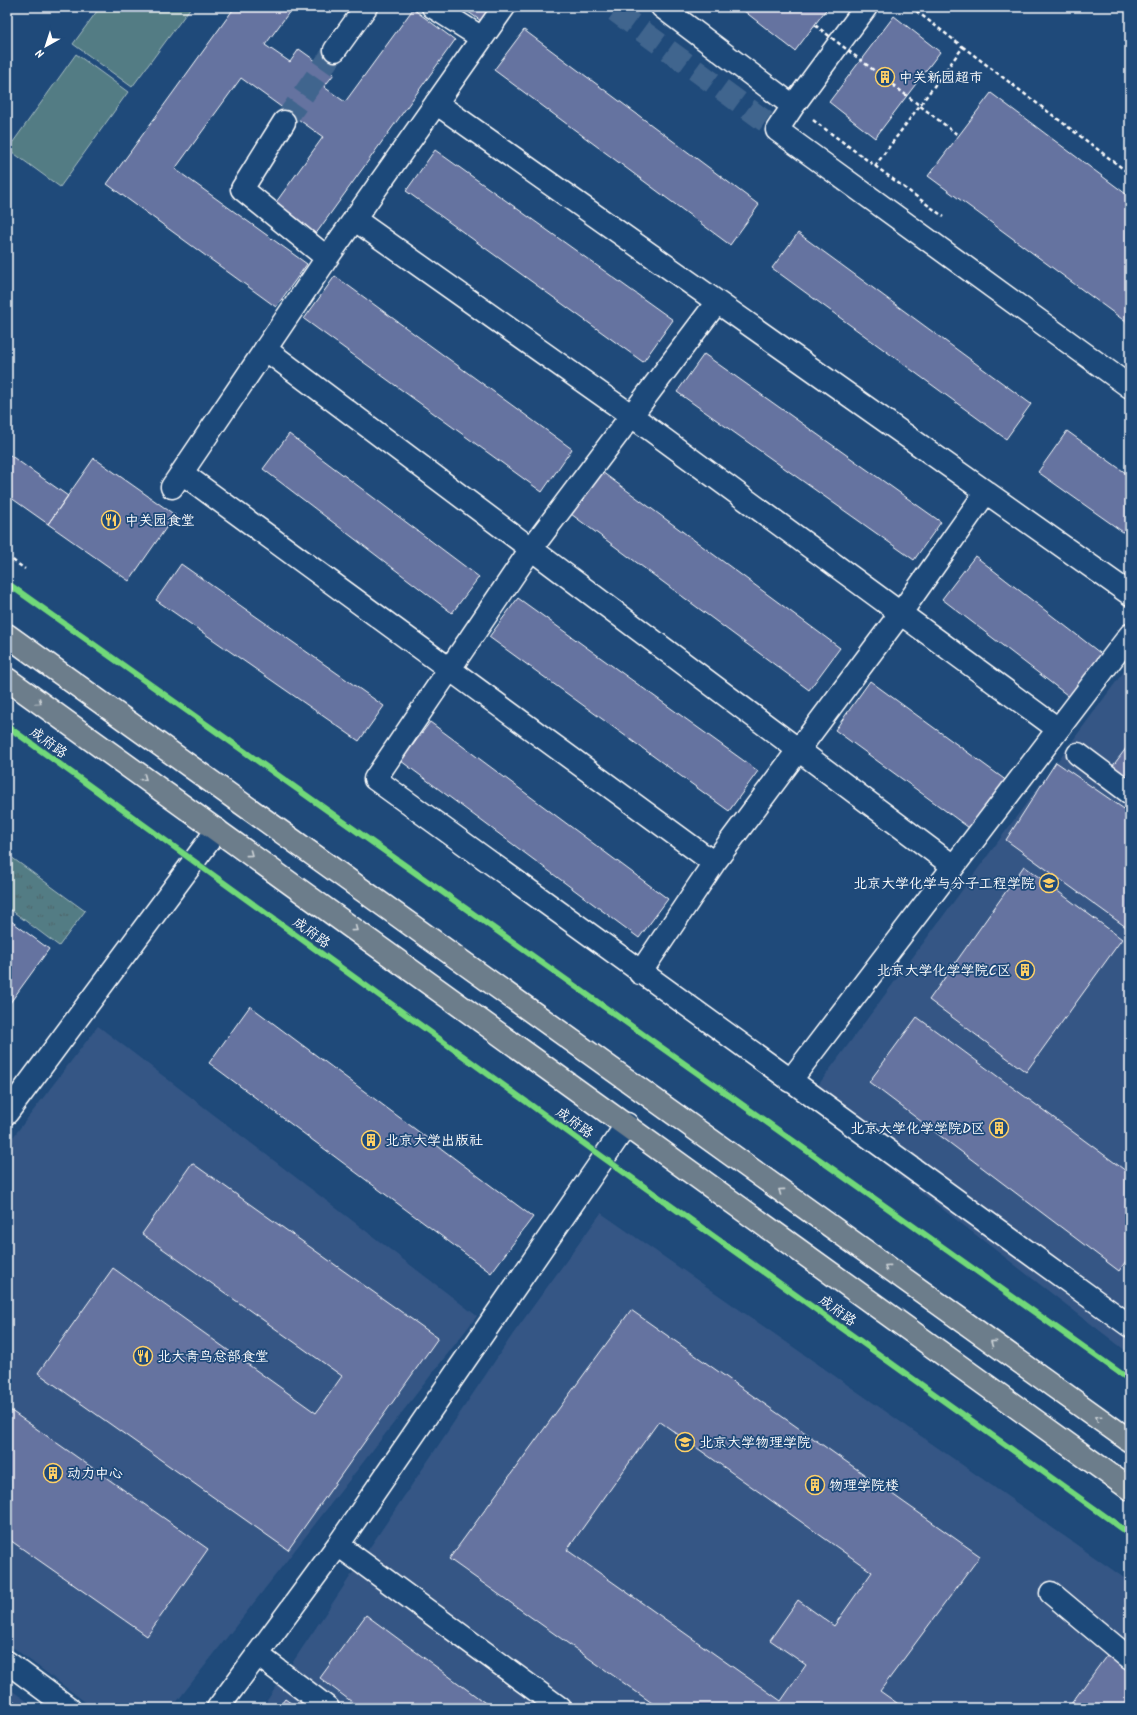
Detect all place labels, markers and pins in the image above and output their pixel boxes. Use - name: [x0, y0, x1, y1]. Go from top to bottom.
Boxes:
- building icon: 中关新园超市: [874, 66, 896, 88]
- place label: 中关新园超市: [899, 67, 983, 89]
- restaurant icon: 中关园食堂: [100, 509, 122, 531]
- place label: 中关园食堂: [125, 510, 195, 532]
- school or university icon: 北京大学化学与分子工程学院: [1038, 872, 1060, 894]
- place label: 北京大学化学与分子工程学院: [853, 873, 1035, 895]
- building icon: 北京大学化学学院C区: [1014, 959, 1036, 981]
- place label: 北京大学化学学院C区: [877, 960, 1011, 982]
- building icon: 北京大学化学学院D区: [988, 1117, 1010, 1139]
- place label: 北京大学化学学院D区: [850, 1118, 985, 1140]
- building icon: 北京大学出版社: [360, 1129, 382, 1151]
- place label: 北京大学出版社: [385, 1130, 483, 1152]
- restaurant icon: 北大青鸟总部食堂: [132, 1345, 154, 1367]
- place label: 北大青鸟总部食堂: [157, 1346, 269, 1368]
- school or university icon: 北京大学物理学院: [674, 1431, 696, 1453]
- place label: 北京大学物理学院: [699, 1432, 811, 1454]
- building icon: 动力中心: [42, 1462, 64, 1484]
- place label: 动力中心: [67, 1463, 123, 1485]
- building icon: 物理学院楼: [804, 1474, 826, 1496]
- place label: 物理学院楼: [829, 1475, 899, 1497]

